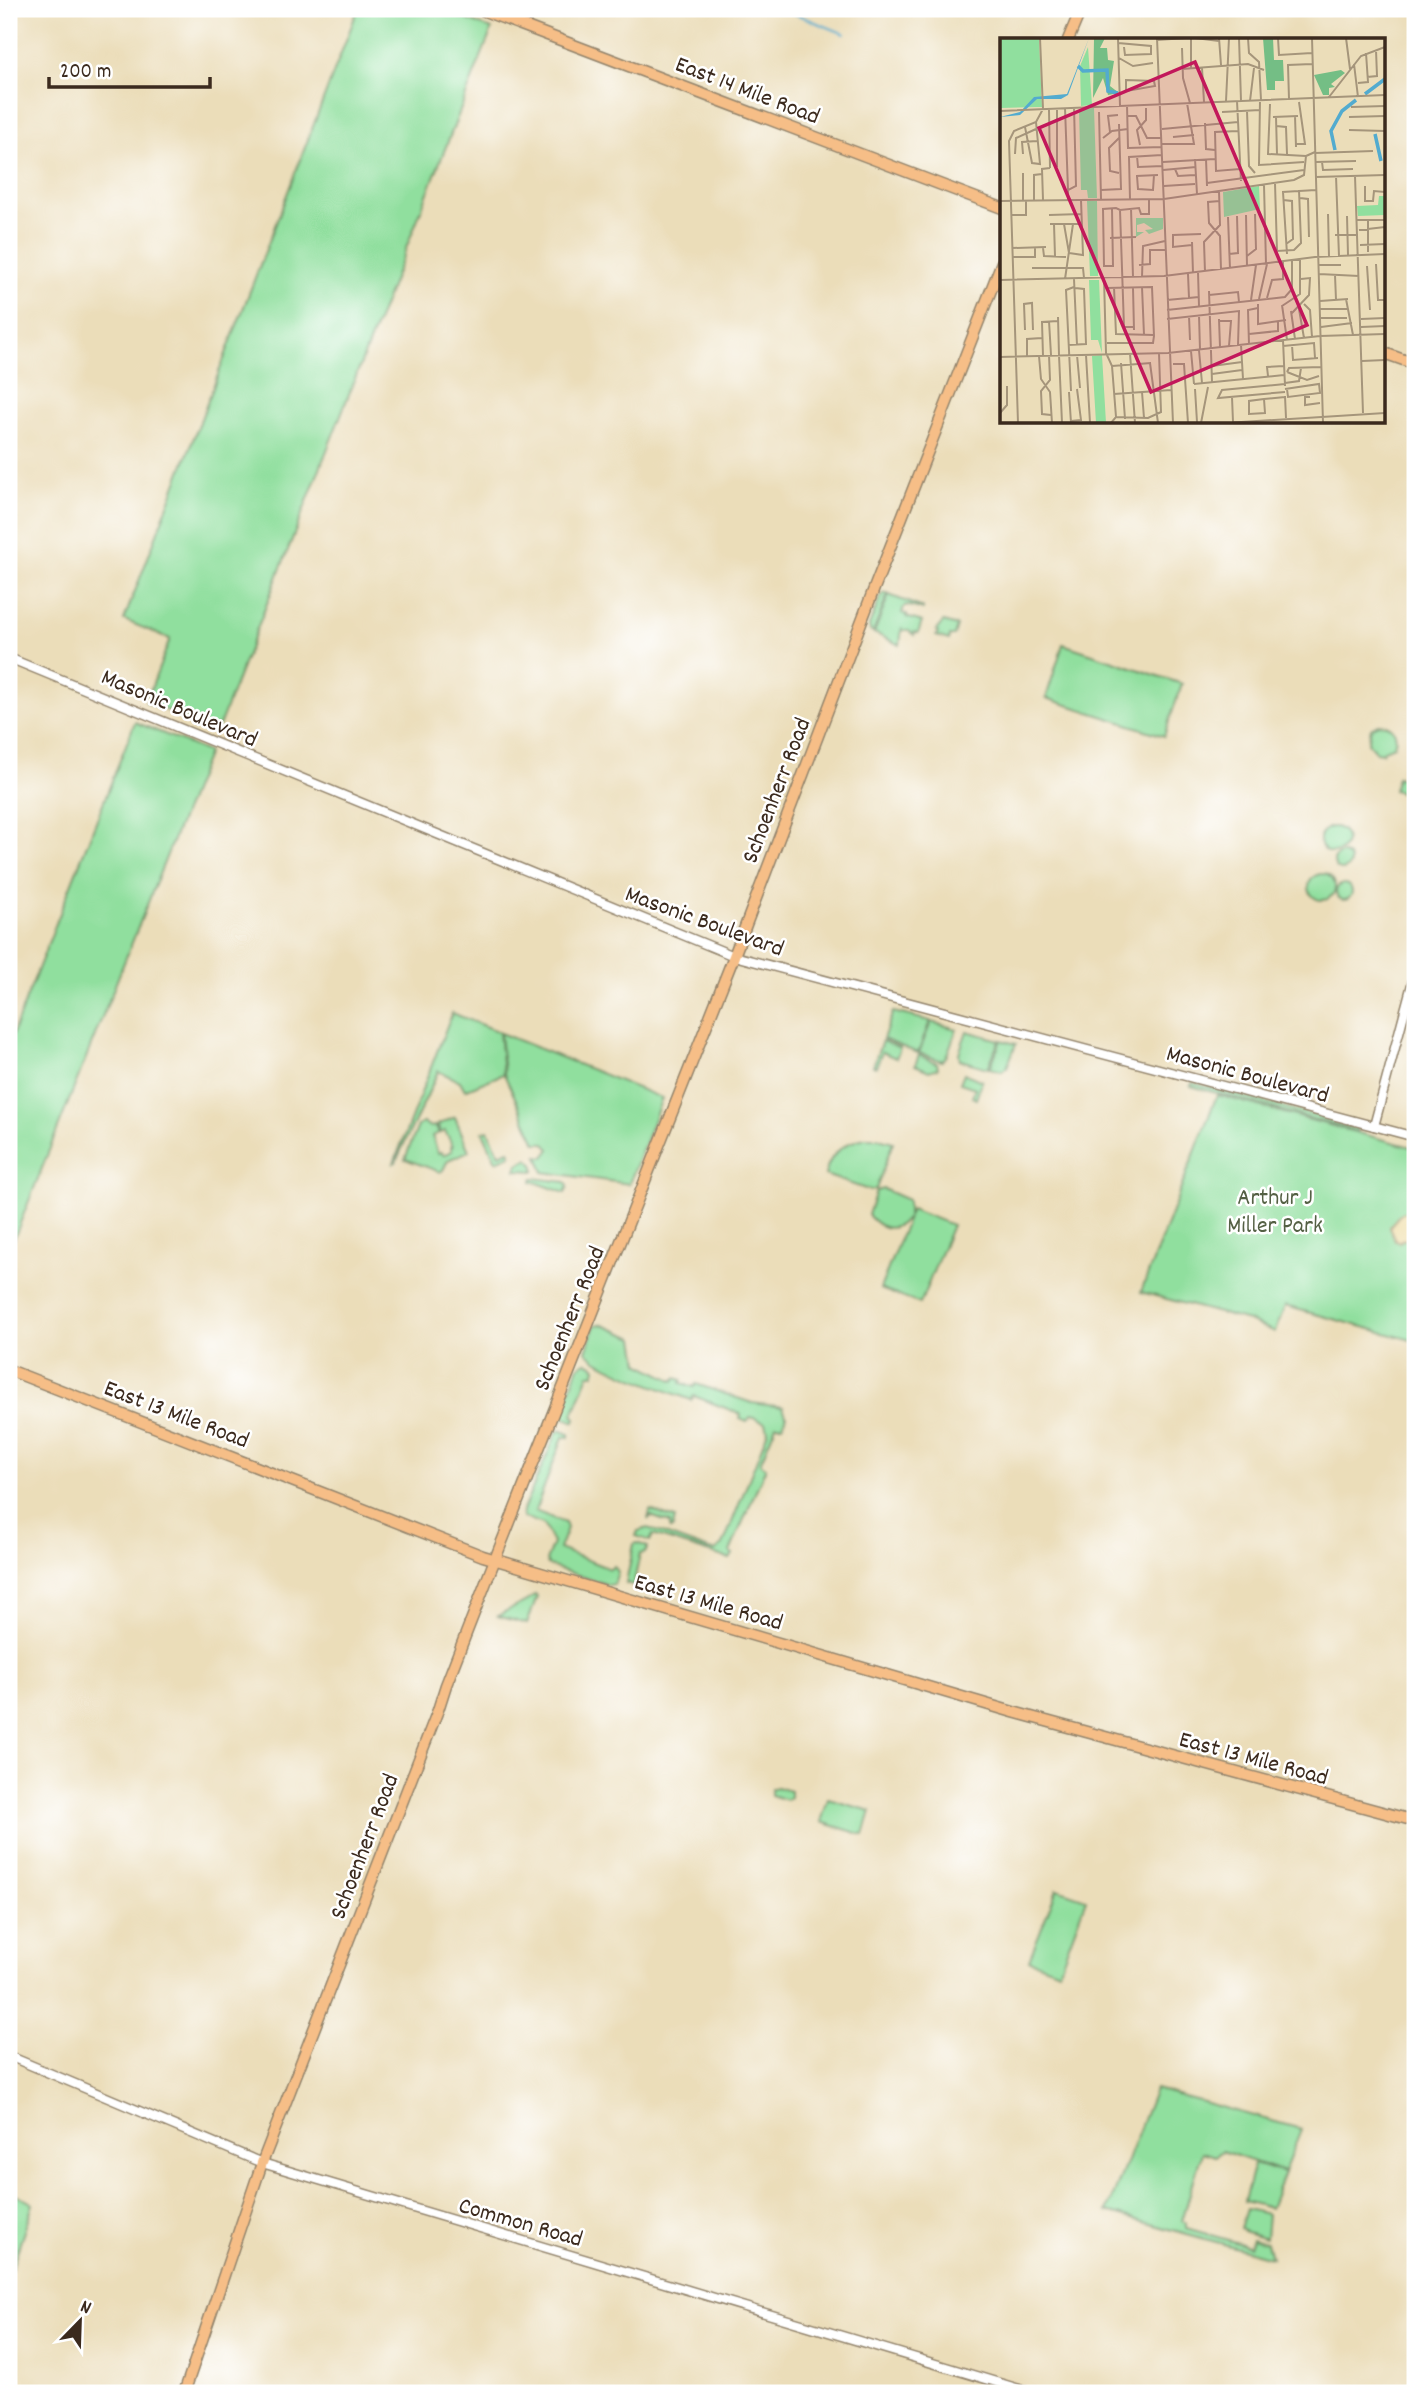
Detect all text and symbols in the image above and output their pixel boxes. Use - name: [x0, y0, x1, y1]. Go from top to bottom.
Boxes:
- inset map: [1000, 38, 1386, 424]
- scale bar: [49, 46, 210, 90]
- street label: East 14 Mile Road: [670, 49, 824, 135]
- text: 200 m: [60, 58, 111, 88]
- street label: Masonic Boulevard: [95, 662, 262, 758]
- street label: Schoenherr Road: [734, 713, 821, 869]
- street label: Masonic Boulevard: [620, 878, 788, 967]
- street label: Masonic Boulevard: [1162, 1038, 1332, 1114]
- park label: Arthur J Miller Park: [1227, 1182, 1323, 1244]
- street label: Schoenherr Road: [526, 1242, 615, 1397]
- street label: East 13 Mile Road: [98, 1372, 253, 1459]
- street label: East 13 Mile Road: [630, 1566, 786, 1641]
- street label: East 13 Mile Road: [1175, 1724, 1332, 1796]
- street label: Schoenherr Road: [322, 1769, 409, 1925]
- street label: Common Road: [454, 2190, 586, 2258]
- north arrow: [46, 2286, 116, 2356]
- text: N: [76, 2294, 95, 2323]

